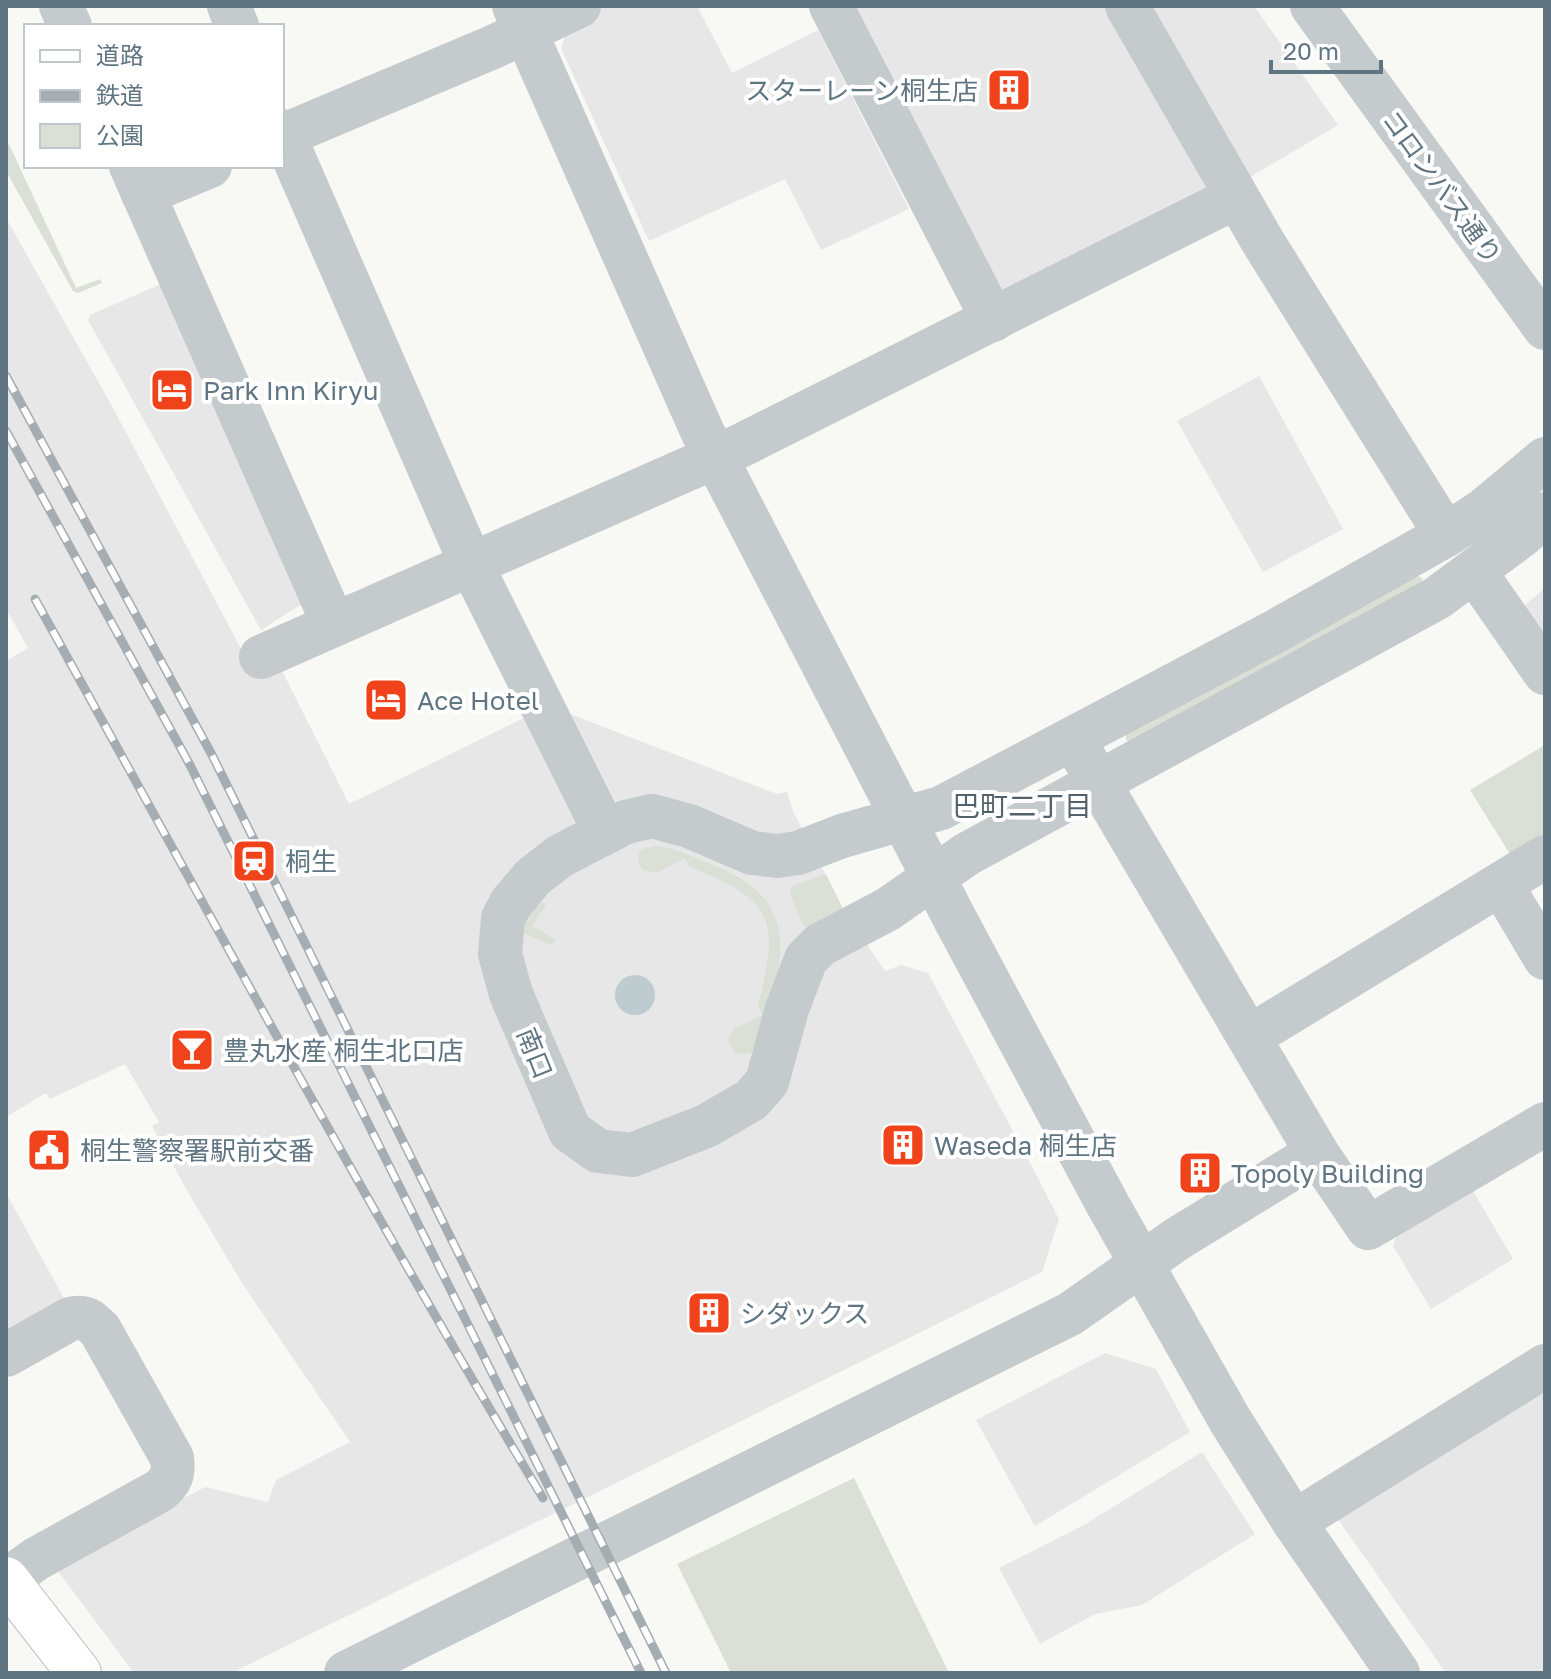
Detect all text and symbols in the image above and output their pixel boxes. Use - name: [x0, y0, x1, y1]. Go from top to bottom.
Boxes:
- legend: [24, 24, 284, 168]
- scale bar: [1271, 24, 1381, 74]
- text: 20 m: [1283, 36, 1339, 65]
- text: 道路: [96, 40, 144, 69]
- building icon: スターレーン桐生店: [985, 66, 1033, 114]
- place label: スターレーン桐生店: [745, 75, 978, 106]
- text: 鉄道: [96, 80, 144, 109]
- street label: コロンバス通り: [1376, 104, 1508, 270]
- text: 公園: [96, 120, 144, 149]
- hotel icon: Park Inn Kiryu: [148, 366, 196, 414]
- place label: Park Inn Kiryu: [203, 375, 379, 406]
- hotel icon: Ace Hotel: [362, 676, 410, 724]
- place label: Ace Hotel: [417, 685, 539, 716]
- district label: 巴町二丁目: [952, 789, 1092, 822]
- station icon: 桐生: [230, 837, 278, 885]
- place label: 桐生: [285, 846, 337, 877]
- street label: 南口: [511, 1023, 559, 1083]
- bar icon: 豊丸水産 桐生北口店: [168, 1026, 216, 1074]
- place label: 豊丸水産 桐生北口店: [223, 1035, 464, 1066]
- building icon: Waseda 桐生店: [879, 1121, 927, 1169]
- public building icon: 桐生警察署駅前交番: [25, 1126, 73, 1174]
- place label: Waseda 桐生店: [934, 1130, 1117, 1161]
- place label: 桐生警察署駅前交番: [80, 1135, 314, 1166]
- building icon: Topoly Building: [1176, 1149, 1224, 1197]
- place label: Topoly Building: [1231, 1158, 1424, 1189]
- building icon: シダックス: [685, 1289, 733, 1337]
- place label: シダックス: [740, 1298, 869, 1329]

